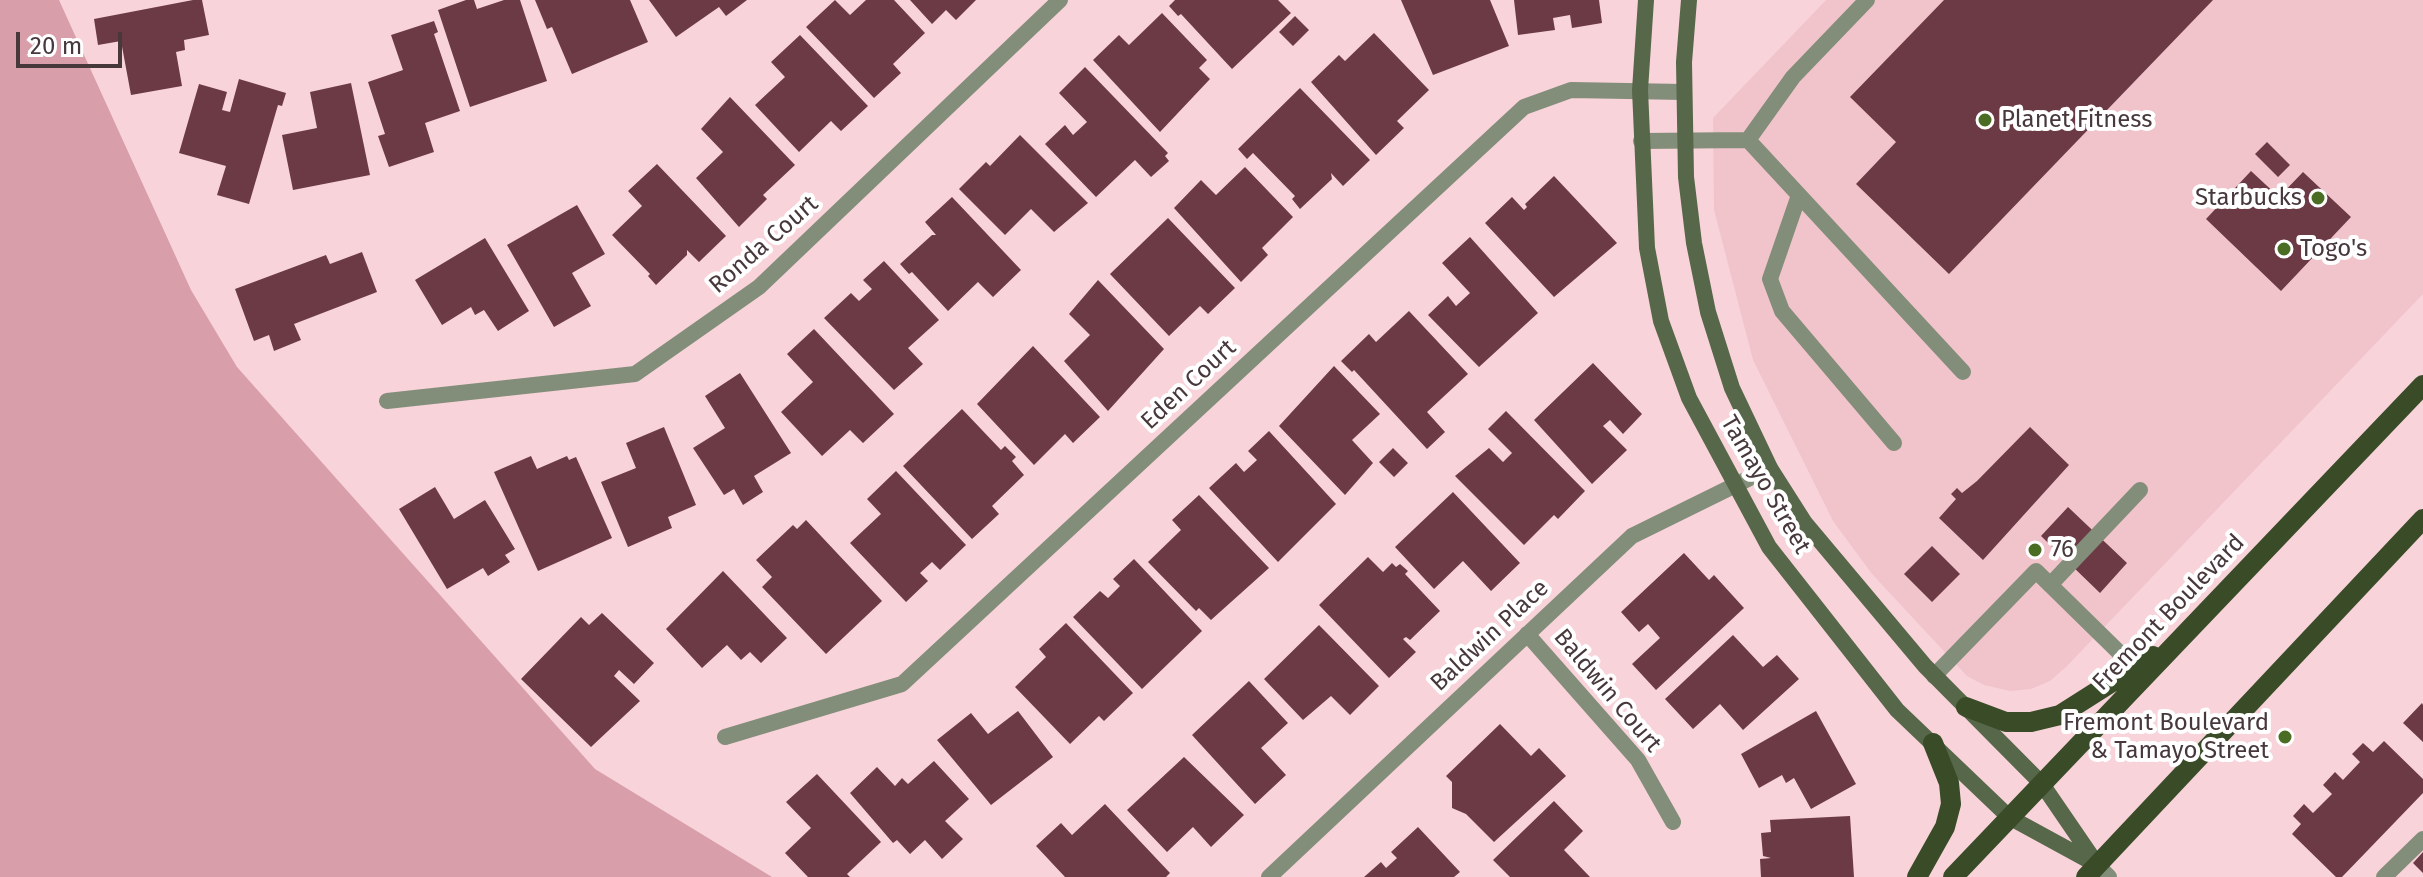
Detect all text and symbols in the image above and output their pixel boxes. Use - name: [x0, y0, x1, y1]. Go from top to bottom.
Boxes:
- scale bar: [20, 16, 126, 66]
- text: 20 m: [30, 32, 82, 60]
- place label: Planet Fitness: [2001, 106, 2153, 134]
- marker: Planet Fitness: [1976, 111, 1994, 129]
- place label: Starbucks: [2195, 184, 2302, 212]
- marker: Starbucks: [2309, 189, 2327, 207]
- street label: Ronda Court: [704, 190, 824, 300]
- place label: Togo's: [2300, 235, 2367, 263]
- marker: Togo's: [2275, 240, 2293, 258]
- street label: Eden Court: [1136, 334, 1242, 436]
- street label: Tamayo Street: [1714, 411, 1816, 559]
- street label: Fremont Boulevard: [2087, 529, 2251, 697]
- place label: 76: [2051, 536, 2074, 564]
- marker: 76: [2026, 541, 2044, 559]
- street label: Baldwin Place: [1425, 574, 1555, 698]
- street label: Baldwin Court: [1547, 624, 1667, 758]
- place label: Fremont Boulevard & Tamayo Street: [2063, 709, 2269, 765]
- marker: Fremont Boulevard & Tamayo Street: [2276, 728, 2294, 746]

